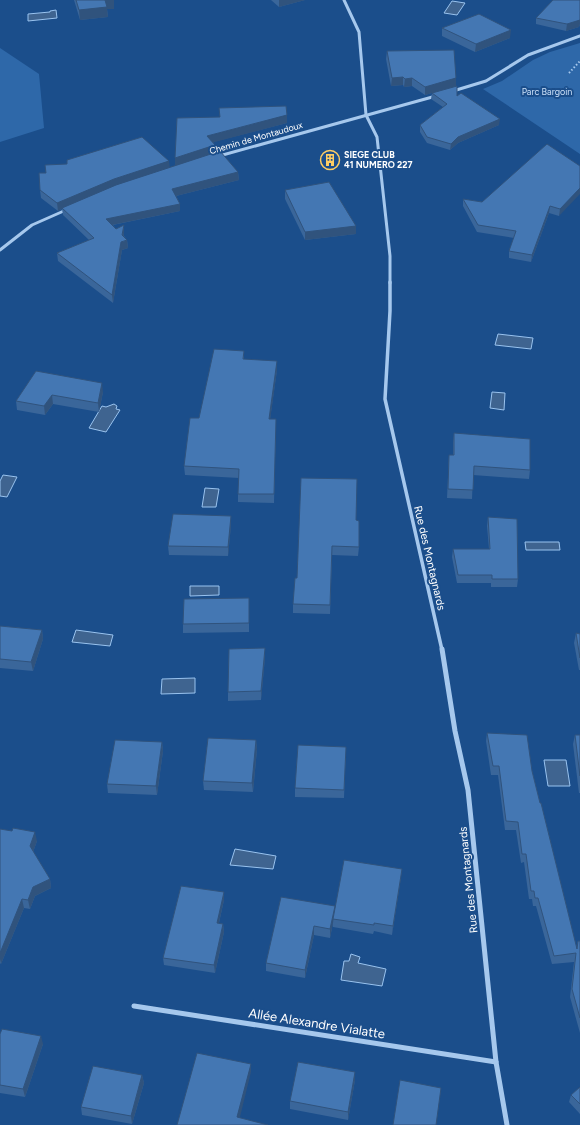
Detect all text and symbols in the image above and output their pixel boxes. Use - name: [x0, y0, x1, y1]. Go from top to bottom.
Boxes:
- park label: Parc Bargoin: [522, 86, 572, 97]
- street label: Chemin de Montaudoux: [208, 119, 304, 156]
- building icon: SIEGE CLUB 41 NUMERO 227: [319, 149, 341, 171]
- place label: SIEGE CLUB 41 NUMERO 227: [344, 149, 412, 170]
- street label: Rue des Montagnards: [411, 504, 448, 612]
- street label: Rue des Montagnards: [456, 826, 481, 934]
- street label: Allée Alexandre Vialatte: [248, 1005, 386, 1042]

